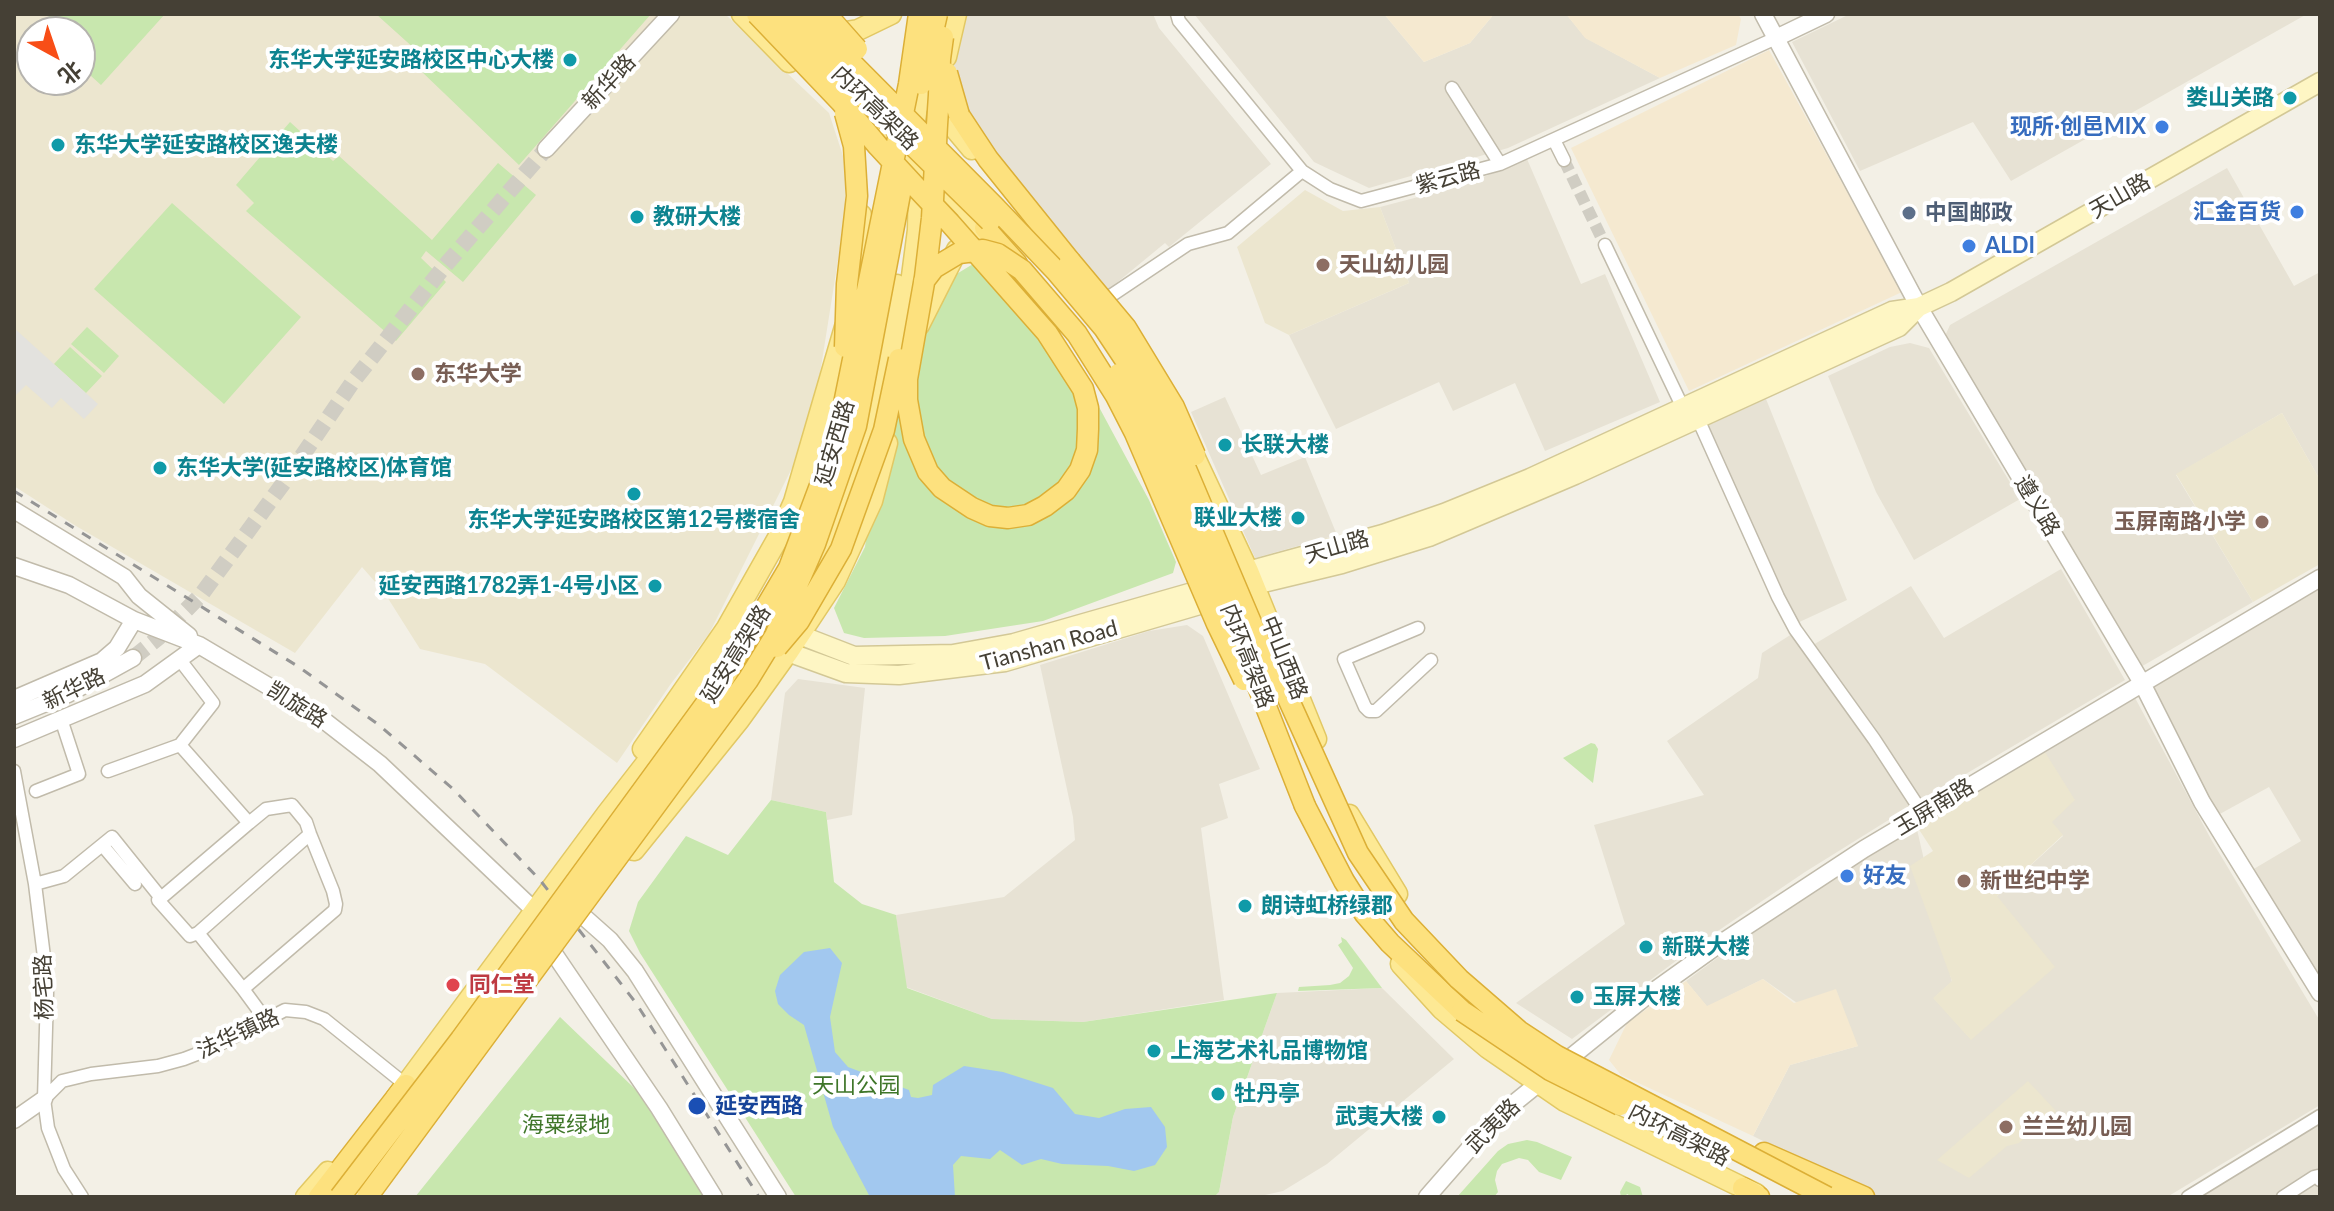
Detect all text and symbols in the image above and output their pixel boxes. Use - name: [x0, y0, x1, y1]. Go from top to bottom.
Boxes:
- north arrow: [16, 16, 96, 96]
- place label: 东华大学延安路校区中心大楼: [268, 47, 554, 73]
- street label: 新华路: [577, 49, 641, 115]
- marker: 东华大学延安路校区中心大楼: [561, 51, 579, 69]
- text: 北: [53, 56, 88, 91]
- street label: 内环高架路: [826, 60, 924, 156]
- place label: 娄山关路: [2186, 85, 2274, 111]
- marker: 娄山关路: [2281, 89, 2299, 107]
- place label: 现所·创邑MIX: [2010, 114, 2146, 140]
- marker: 现所·创邑MIX: [2153, 118, 2171, 136]
- place label: 东华大学延安路校区逸夫楼: [74, 132, 338, 158]
- marker: 东华大学延安路校区逸夫楼: [49, 136, 67, 154]
- street label: 紫云路: [1413, 157, 1483, 199]
- street label: 天山路: [2085, 168, 2155, 224]
- place label: 汇金百货: [2193, 199, 2281, 225]
- place label: 中国邮政: [1925, 200, 2013, 226]
- marker: 汇金百货: [2288, 203, 2306, 221]
- place label: 教研大楼: [653, 204, 741, 230]
- marker: 中国邮政: [1900, 204, 1918, 222]
- marker: 教研大楼: [628, 208, 646, 226]
- place label: ALDI: [1985, 233, 2035, 259]
- marker: ALDI: [1960, 237, 1978, 255]
- place label: 天山幼儿园: [1339, 252, 1449, 278]
- marker: 天山幼儿园: [1314, 256, 1332, 274]
- place label: 东华大学: [434, 361, 522, 387]
- marker: 东华大学: [409, 365, 427, 383]
- street label: 延安西路: [810, 397, 860, 489]
- place label: 长联大楼: [1241, 432, 1329, 458]
- marker: 长联大楼: [1216, 436, 1234, 454]
- place label: 东华大学(延安路校区)体育馆: [176, 455, 452, 481]
- marker: 东华大学(延安路校区)体育馆: [151, 459, 169, 477]
- street label: 遵义路: [2009, 471, 2065, 541]
- marker: 东华大学延安路校区第12号楼宿舍: [625, 485, 643, 503]
- place label: 联业大楼: [1194, 505, 1282, 531]
- place label: 东华大学延安路校区第12号楼宿舍: [467, 507, 801, 533]
- marker: 联业大楼: [1289, 509, 1307, 527]
- place label: 玉屏南路小学: [2114, 509, 2246, 535]
- marker: 玉屏南路小学: [2253, 513, 2271, 531]
- street label: 天山路: [1302, 525, 1372, 569]
- place label: 延安西路1782弄1-4号小区: [378, 573, 639, 599]
- marker: 延安西路1782弄1-4号小区: [646, 577, 664, 595]
- street label: 延安高架路: [696, 600, 776, 708]
- street label: 内环高架路: [1215, 600, 1279, 712]
- street label: 中山西路: [1255, 612, 1313, 704]
- street label: Tianshan Road: [978, 615, 1120, 677]
- street label: 新华路: [39, 663, 109, 715]
- street label: 凯旋路: [262, 676, 332, 734]
- street label: 玉屏南路: [1889, 773, 1979, 841]
- place label: 好友: [1863, 863, 1907, 889]
- marker: 好友: [1838, 867, 1856, 885]
- place label: 新世纪中学: [1980, 868, 2090, 894]
- marker: 新世纪中学: [1955, 872, 1973, 890]
- place label: 朗诗虹桥绿郡: [1261, 893, 1393, 919]
- marker: 朗诗虹桥绿郡: [1236, 897, 1254, 915]
- place label: 新联大楼: [1662, 934, 1750, 960]
- marker: 新联大楼: [1637, 938, 1655, 956]
- street label: 杨宅路: [30, 954, 58, 1020]
- place label: 同仁堂: [469, 972, 535, 998]
- marker: 同仁堂: [444, 976, 462, 994]
- place label: 玉屏大楼: [1593, 984, 1681, 1010]
- marker: 玉屏大楼: [1568, 988, 1586, 1006]
- street label: 法华镇路: [193, 1003, 283, 1065]
- place label: 上海艺术礼品博物馆: [1170, 1038, 1368, 1064]
- marker: 上海艺术礼品博物馆: [1145, 1042, 1163, 1060]
- park label: 天山公园: [812, 1073, 900, 1099]
- place label: 牡丹亭: [1234, 1081, 1300, 1107]
- marker: 牡丹亭: [1209, 1085, 1227, 1103]
- place label: 延安西路: [715, 1093, 803, 1119]
- street label: 武夷路: [1460, 1093, 1526, 1159]
- marker: 延安西路: [686, 1095, 708, 1117]
- street label: 内环高架路: [1624, 1098, 1734, 1172]
- place label: 武夷大楼: [1335, 1104, 1423, 1130]
- marker: 武夷大楼: [1430, 1108, 1448, 1126]
- park label: 海粟绿地: [522, 1112, 610, 1138]
- place label: 兰兰幼儿园: [2022, 1114, 2132, 1140]
- marker: 兰兰幼儿园: [1997, 1118, 2015, 1136]

